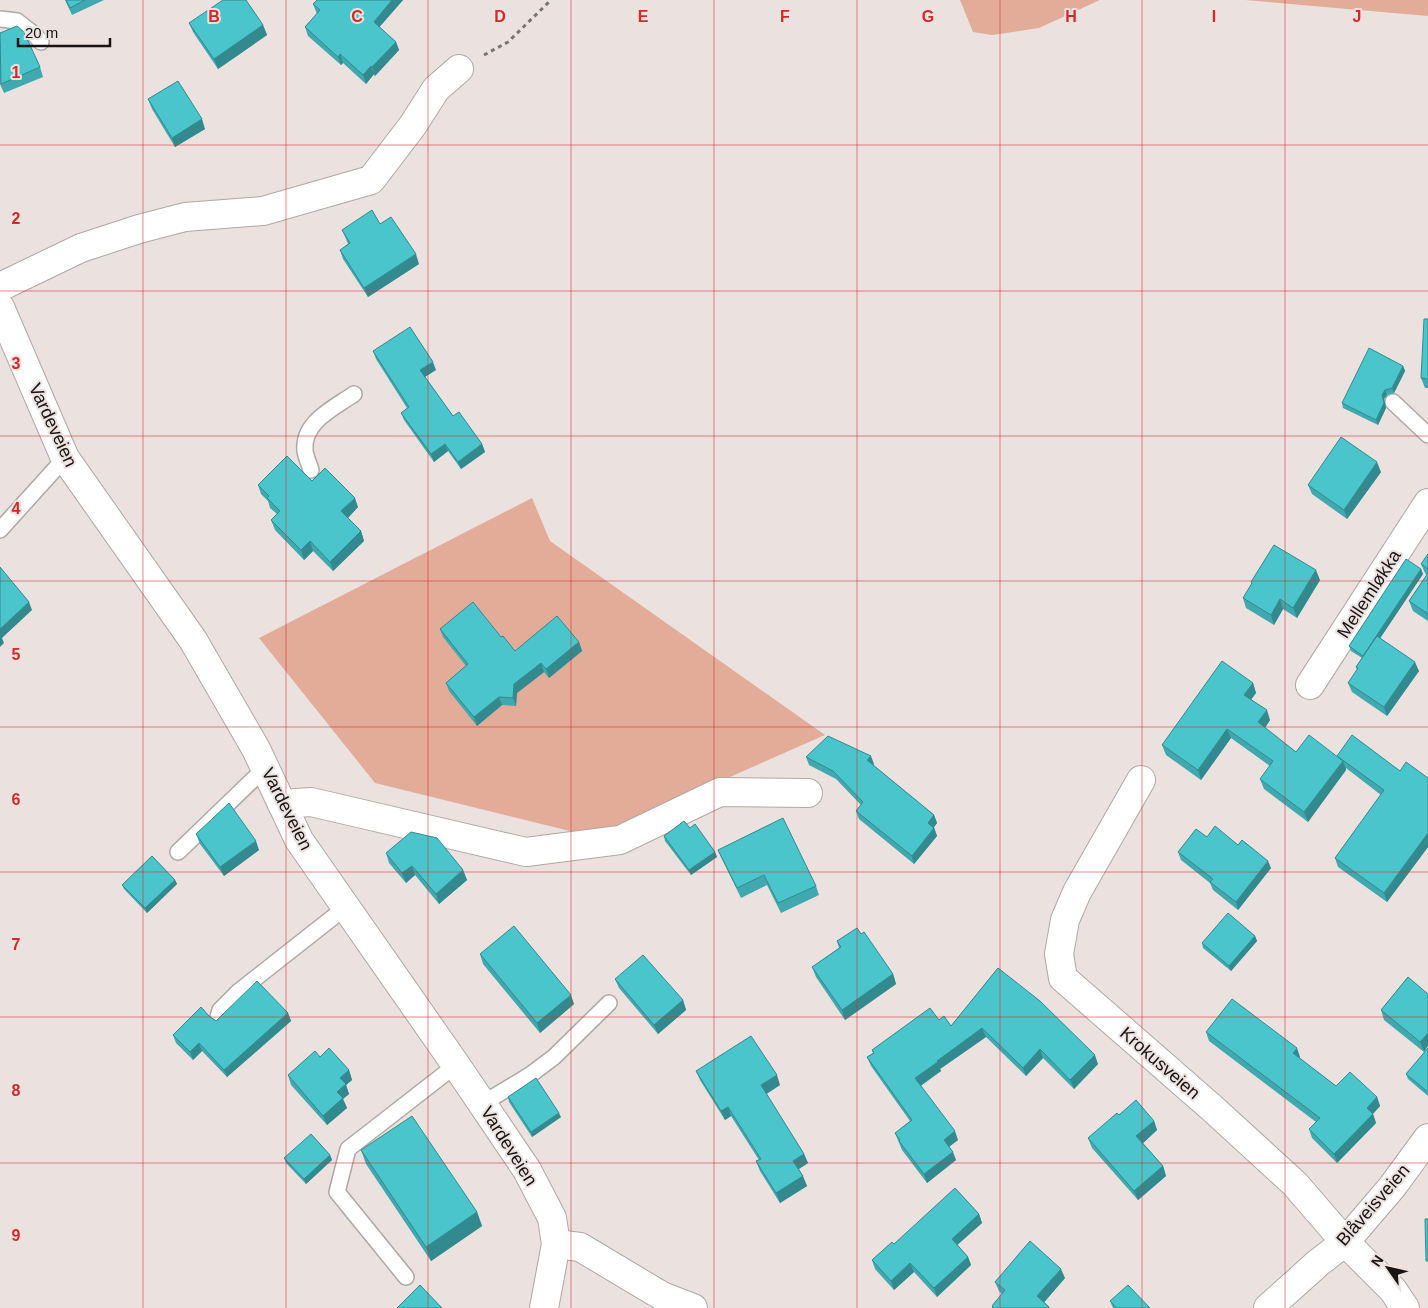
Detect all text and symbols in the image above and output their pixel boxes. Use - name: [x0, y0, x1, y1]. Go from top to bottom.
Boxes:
- text: B: [208, 8, 220, 25]
- text: C: [351, 8, 363, 25]
- text: D: [494, 8, 506, 25]
- text: E: [638, 8, 649, 25]
- text: F: [780, 8, 790, 25]
- text: G: [922, 8, 934, 25]
- text: H: [1065, 8, 1077, 25]
- text: I: [1212, 8, 1216, 25]
- text: J: [1353, 8, 1361, 25]
- scale bar: [18, 15, 110, 47]
- text: 20 m: [25, 24, 58, 41]
- text: 1: [12, 64, 21, 81]
- text: 2: [12, 210, 21, 227]
- text: 3: [12, 355, 21, 372]
- street label: Vardeveien: [25, 380, 81, 470]
- text: 4: [12, 500, 21, 517]
- street label: Mellemløkka: [1333, 545, 1405, 642]
- text: 5: [12, 646, 21, 663]
- street label: Vardeveien: [258, 764, 316, 854]
- text: 6: [12, 791, 21, 808]
- text: 7: [12, 936, 21, 953]
- street label: Krokusveien: [1116, 1023, 1204, 1103]
- text: 8: [12, 1082, 21, 1099]
- street label: Vardeveien: [477, 1103, 541, 1189]
- street label: Blåveisveien: [1332, 1160, 1414, 1250]
- text: 9: [12, 1227, 21, 1244]
- north arrow: [1363, 1243, 1413, 1293]
- text: N: [1368, 1252, 1387, 1269]

